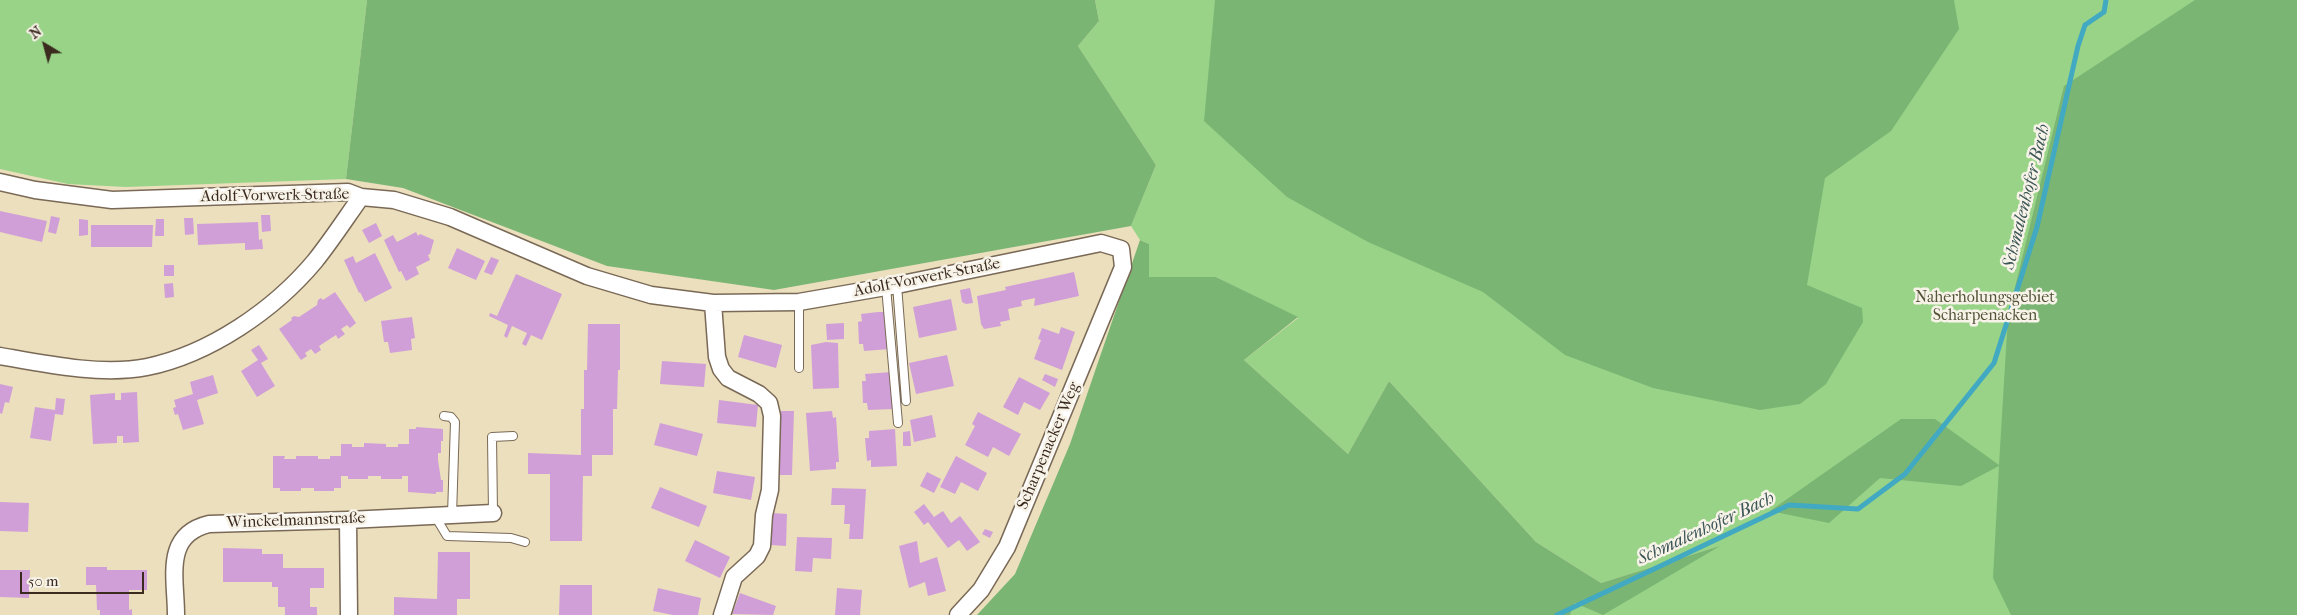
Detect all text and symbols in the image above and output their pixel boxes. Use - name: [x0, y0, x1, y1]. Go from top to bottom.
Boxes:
- north arrow: [20, 20, 70, 70]
- text: N: [26, 23, 45, 43]
- water label: Schmalenhofer Bach: [1999, 122, 2055, 272]
- street label: Adolf-Vorwerk-Straße: [200, 185, 350, 207]
- street label: Adolf-Vorwerk-Straße: [852, 254, 1002, 302]
- park label: Naherholungsgebiet Scharpenacken: [1915, 288, 2055, 326]
- street label: Scharpenacker Weg: [1014, 379, 1084, 513]
- water label: Schmalenhofer Bach: [1634, 488, 1778, 570]
- street label: Winckelmannstraße: [226, 509, 366, 533]
- scale bar: [22, 562, 146, 594]
- text: 50 m: [28, 572, 58, 590]

